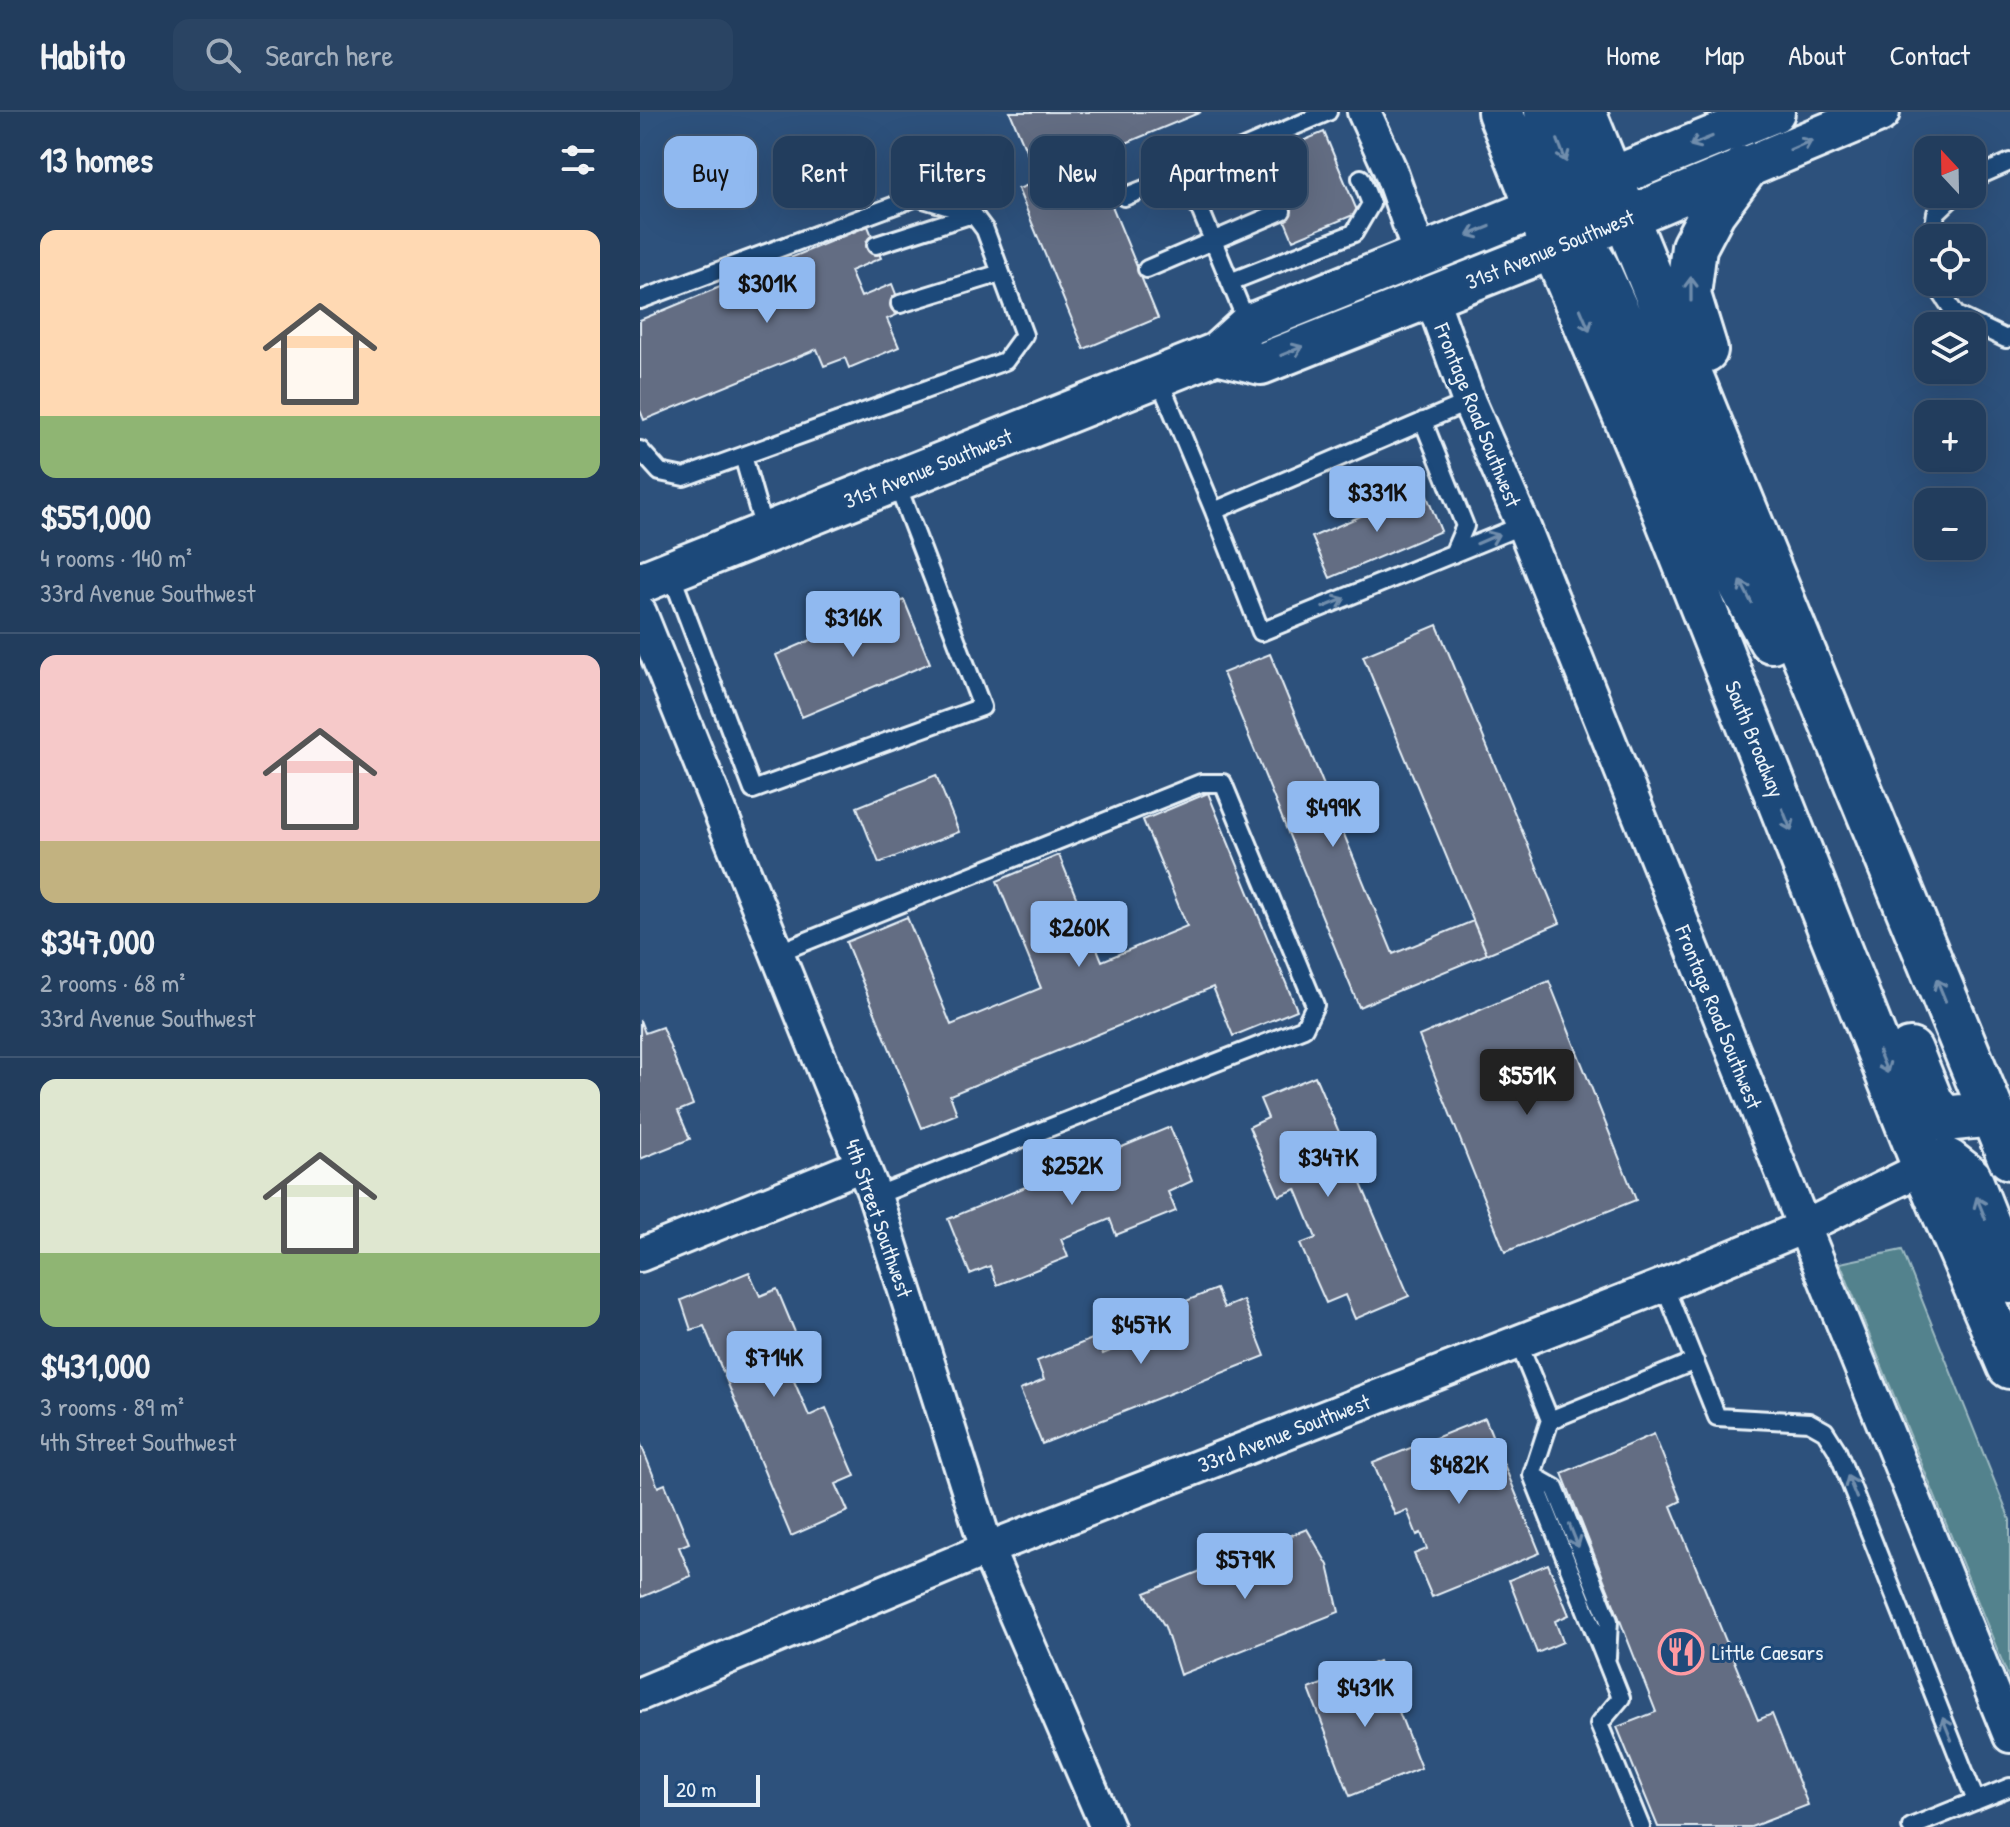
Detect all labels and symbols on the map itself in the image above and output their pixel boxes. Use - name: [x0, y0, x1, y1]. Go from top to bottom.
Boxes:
- one-way arrow: [1689, 135, 1714, 149]
- one-way arrow: [1788, 136, 1813, 151]
- north arrow: [1914, 136, 1986, 208]
- one-way arrow: [1556, 138, 1571, 163]
- street label: 31st Avenue Southwest: [1461, 201, 1639, 297]
- one-way arrow: [1467, 225, 1492, 239]
- pin: $301K: [711, 257, 823, 325]
- one-way arrow: [1683, 276, 1699, 303]
- one-way arrow: [1578, 307, 1593, 332]
- street label: Frontage Road Southwest: [1427, 318, 1529, 512]
- one-way arrow: [1279, 343, 1304, 357]
- street label: 31st Avenue Southwest: [839, 420, 1017, 516]
- pin: $331K: [1321, 466, 1433, 534]
- one-way arrow: [1475, 531, 1500, 546]
- one-way arrow: [1737, 581, 1753, 605]
- pin: $316K: [797, 591, 909, 659]
- one-way arrow: [1321, 595, 1346, 609]
- street label: South Broadway: [1718, 676, 1792, 802]
- pin: $499K: [1277, 781, 1389, 849]
- one-way arrow: [1781, 807, 1795, 832]
- pin: $260K: [1023, 901, 1135, 969]
- street label: Frontage Road Southwest: [1668, 920, 1770, 1114]
- one-way arrow: [1933, 978, 1948, 1003]
- pin: $551K: [1471, 1049, 1583, 1117]
- one-way arrow: [1877, 1049, 1891, 1074]
- pin: $347K: [1272, 1131, 1384, 1199]
- street label: 4th Street Southwest: [838, 1135, 920, 1302]
- pin: $252K: [1016, 1139, 1128, 1207]
- one-way arrow: [1972, 1196, 1987, 1221]
- pin: $457K: [1085, 1298, 1197, 1366]
- pin: $714K: [718, 1331, 830, 1399]
- street label: 33rd Avenue Southwest: [1194, 1386, 1375, 1480]
- pin: $482K: [1403, 1438, 1515, 1506]
- one-way arrow: [1843, 1475, 1858, 1500]
- one-way arrow: [1568, 1523, 1583, 1548]
- pin: $579K: [1189, 1533, 1301, 1601]
- restaurant icon: Little Caesars: [1657, 1628, 1705, 1676]
- place label: Little Caesars: [1712, 1637, 1823, 1667]
- pin: $431K: [1309, 1661, 1421, 1729]
- one-way arrow: [1939, 1717, 1953, 1742]
- scale bar: [664, 1771, 760, 1807]

